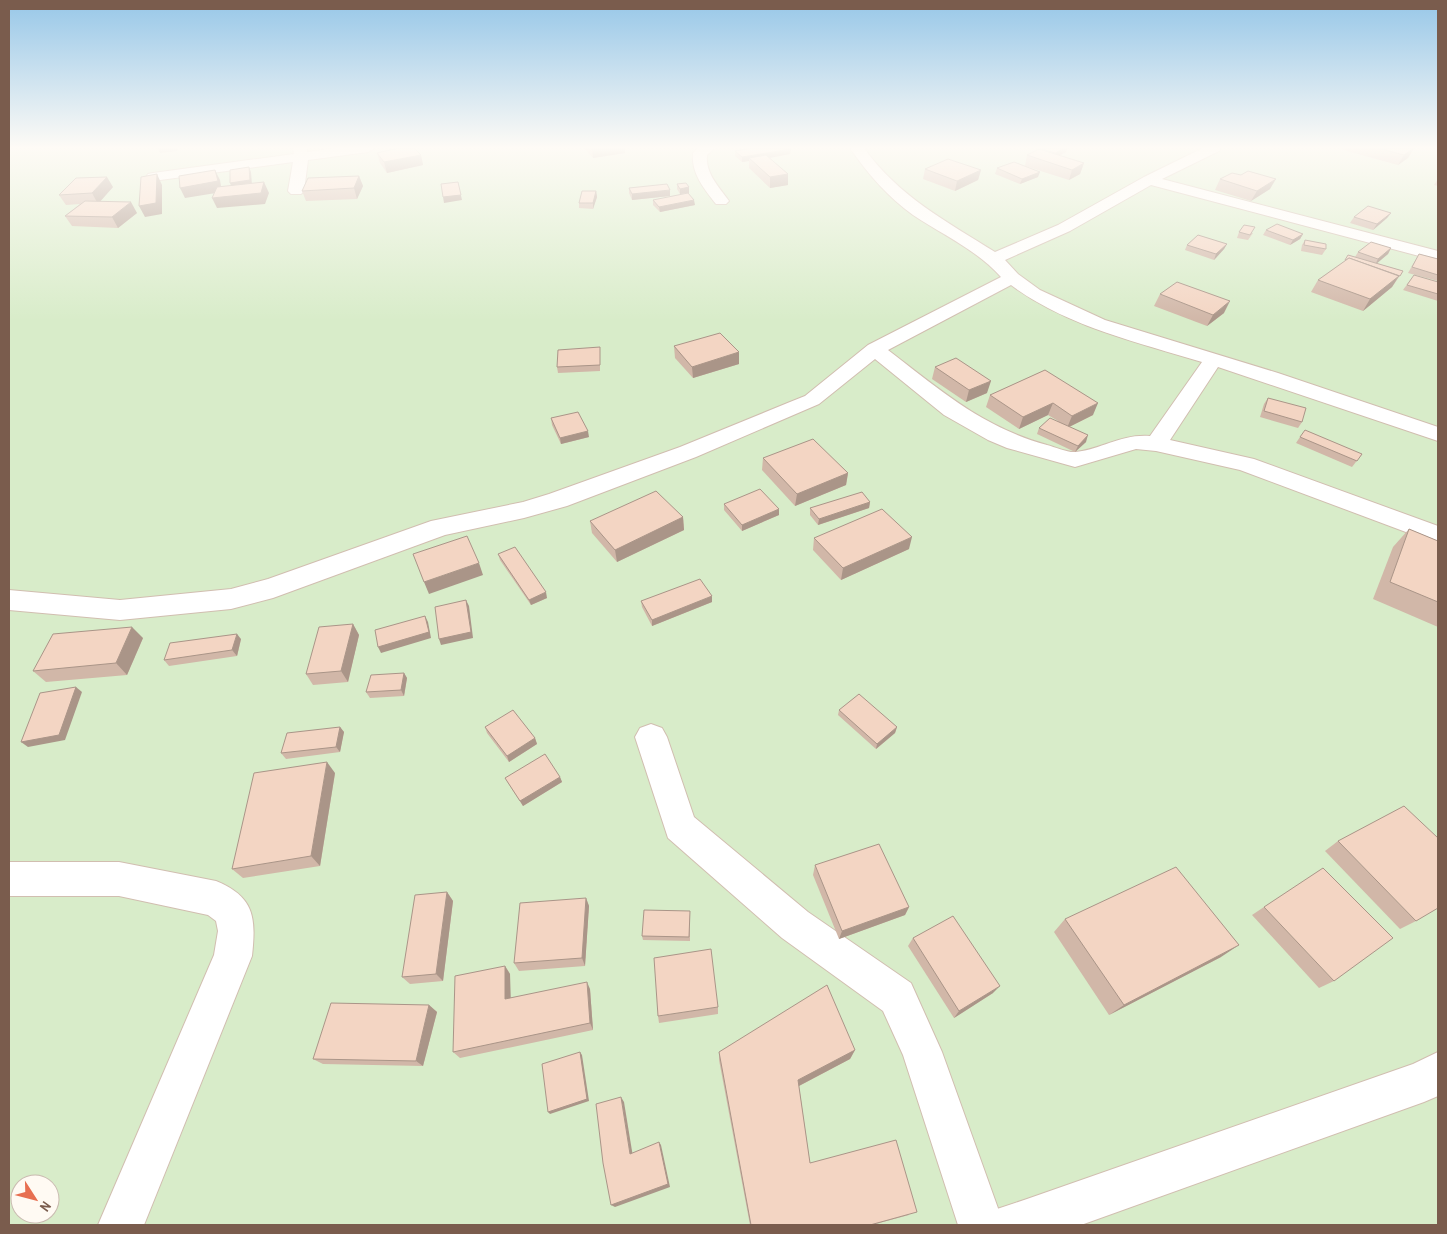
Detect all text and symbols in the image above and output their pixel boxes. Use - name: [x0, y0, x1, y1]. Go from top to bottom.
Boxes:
- north arrow: [10, 1174, 60, 1224]
- text: N: [36, 1198, 55, 1215]

